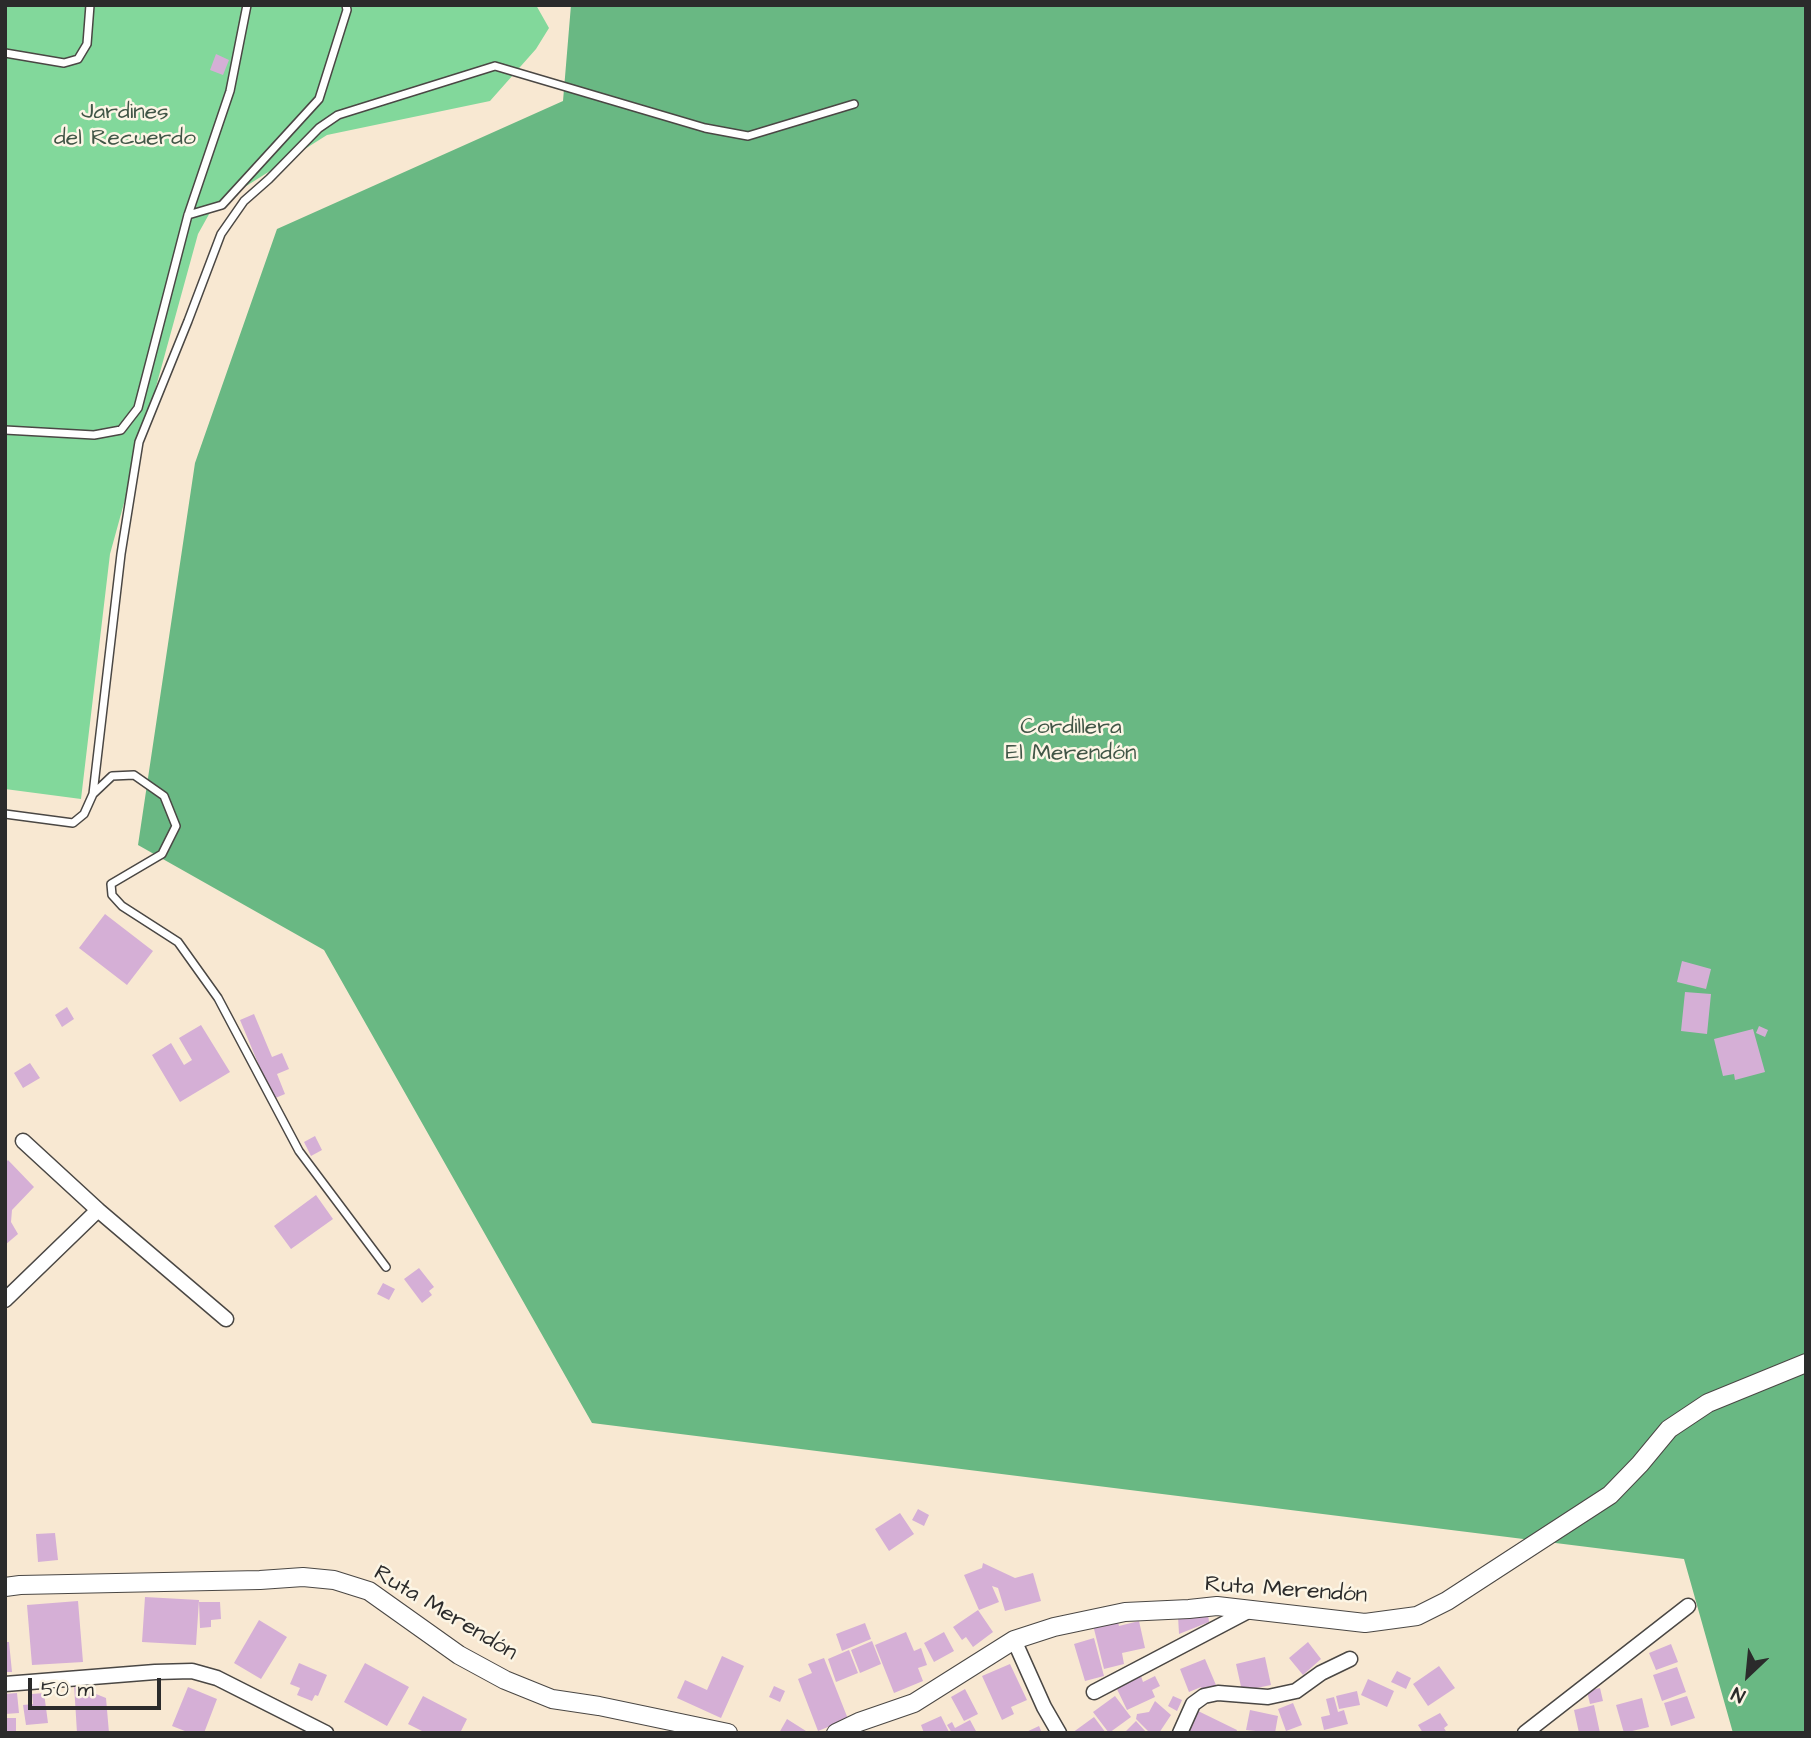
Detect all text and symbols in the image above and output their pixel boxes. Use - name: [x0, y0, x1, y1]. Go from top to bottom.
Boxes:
- park label: Jardines del Recuerdo: [54, 99, 196, 153]
- park label: Cordillera El Merendón: [1006, 714, 1136, 768]
- street label: Ruta Merendón: [368, 1560, 522, 1668]
- street label: Ruta Merendón: [1204, 1572, 1368, 1610]
- north arrow: [1713, 1640, 1783, 1710]
- scale bar: [32, 1664, 164, 1708]
- text: 50 m: [41, 1675, 94, 1704]
- text: N: [1727, 1680, 1750, 1709]

